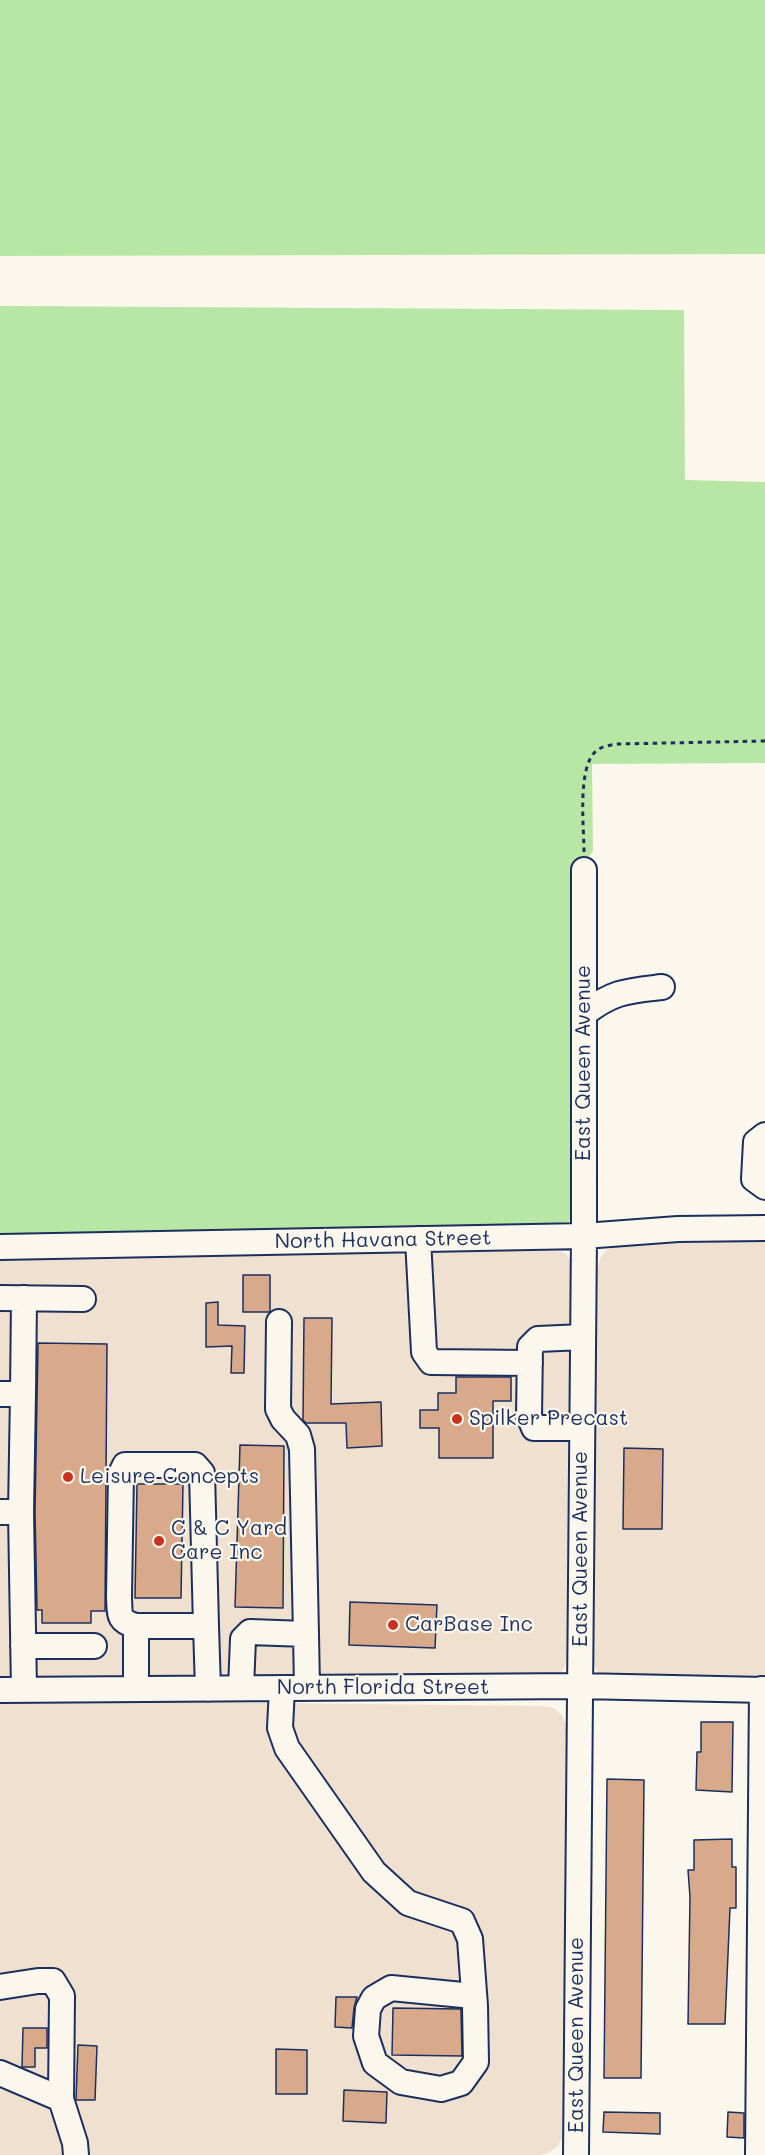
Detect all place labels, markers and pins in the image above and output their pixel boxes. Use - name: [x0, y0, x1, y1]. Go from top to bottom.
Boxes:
- place label: Spilker Precast: [469, 1406, 628, 1432]
- marker: Spilker Precast: [450, 1412, 464, 1426]
- place label: Leisure Concepts: [80, 1464, 259, 1490]
- marker: Leisure Concepts: [61, 1470, 75, 1484]
- place label: C & C Yard Care Inc: [171, 1516, 287, 1566]
- marker: C & C Yard Care Inc: [152, 1534, 166, 1548]
- place label: CarBase Inc: [405, 1612, 533, 1638]
- marker: CarBase Inc: [386, 1618, 400, 1632]

